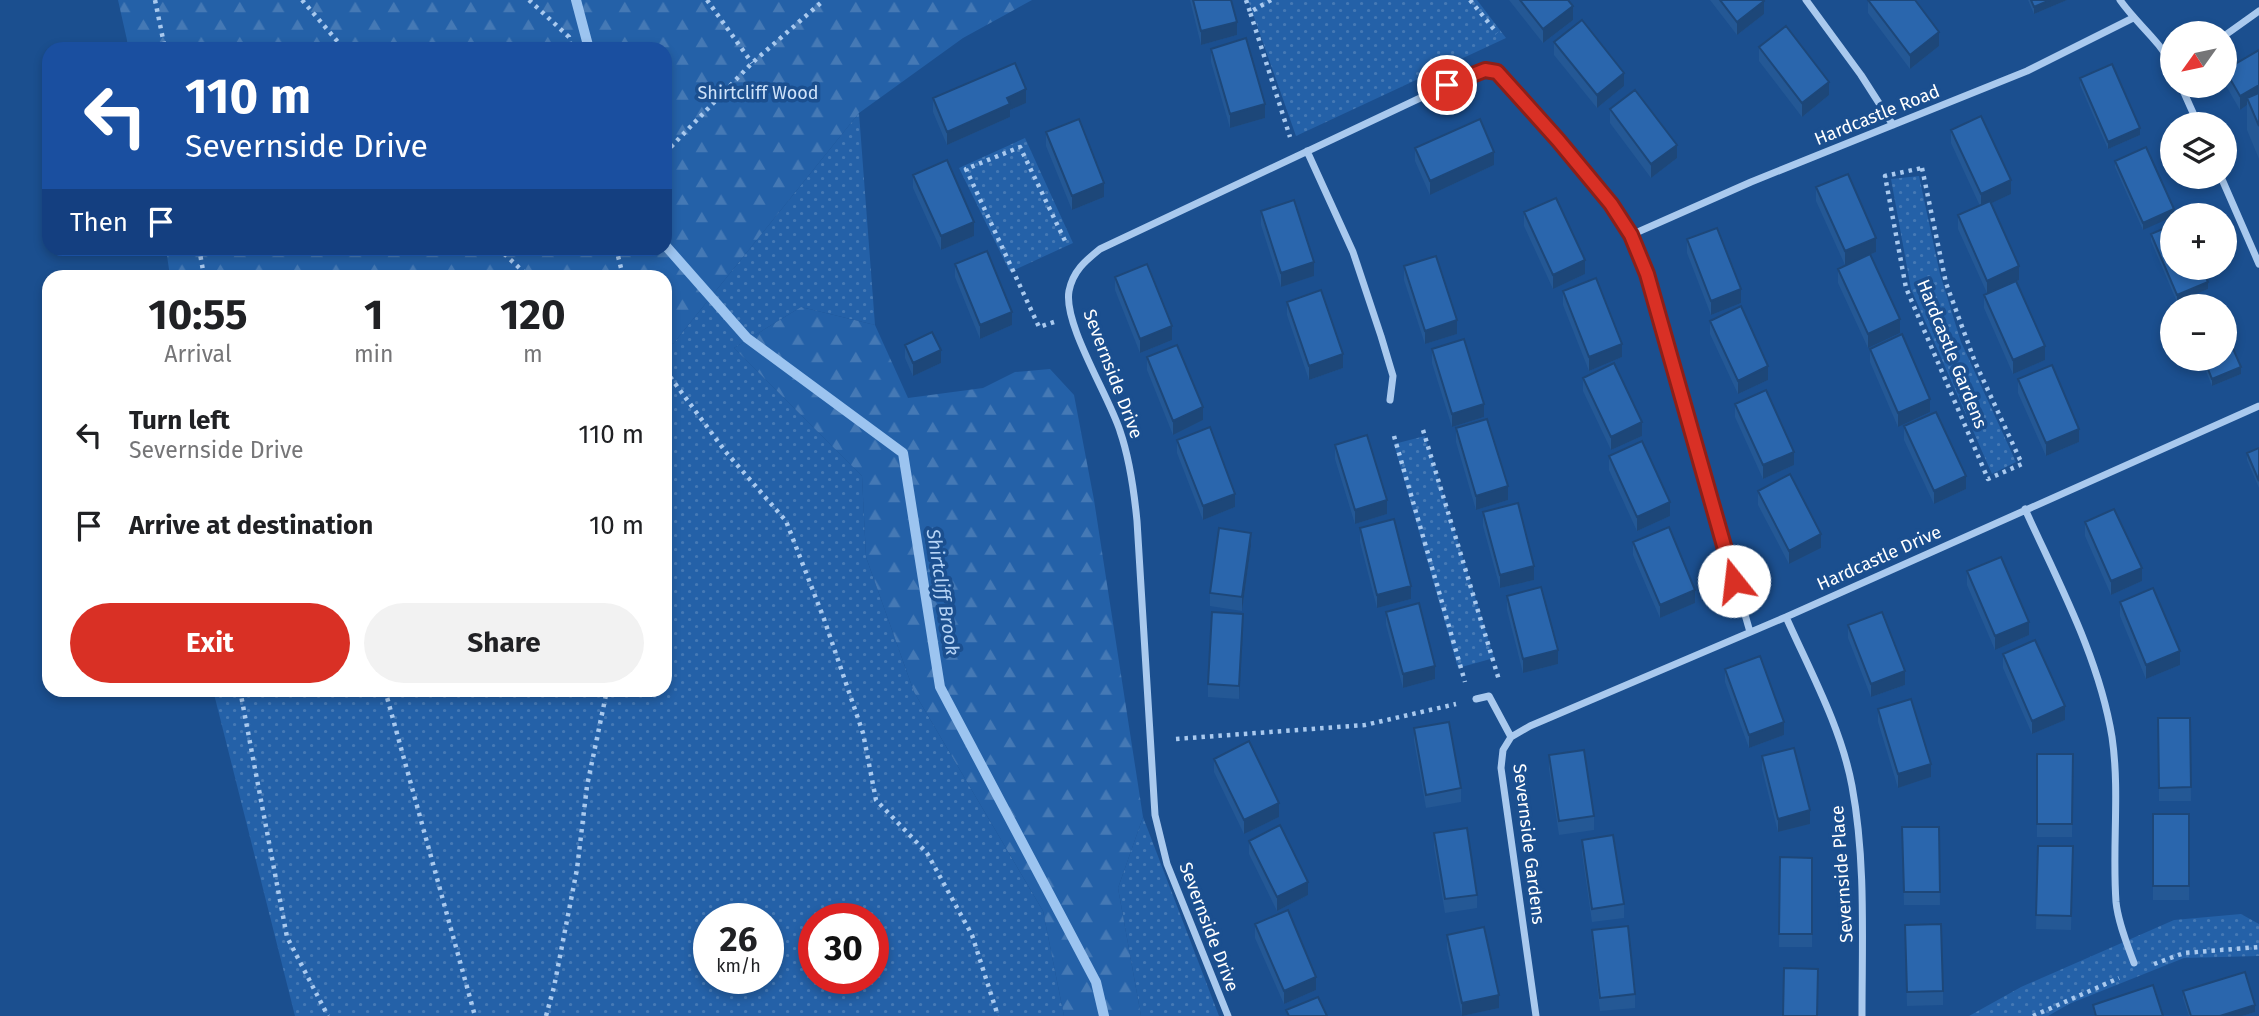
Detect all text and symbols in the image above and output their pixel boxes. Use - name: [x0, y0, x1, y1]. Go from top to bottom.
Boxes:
- north arrow: [2160, 21, 2236, 98]
- map controls: [2160, 21, 2237, 371]
- pin: [1417, 55, 1477, 115]
- icon: arrive: [1428, 66, 1466, 104]
- text: 110 m: [185, 67, 311, 126]
- icon: left: [70, 70, 161, 161]
- street label: Hardcastle Road: [1811, 80, 1943, 150]
- park label: Shirtcliff Wood: [698, 82, 818, 104]
- button: layers: [2160, 112, 2237, 189]
- text: Severnside Drive: [185, 127, 428, 165]
- icon: arrive: [142, 203, 180, 241]
- button: +: [2160, 203, 2237, 280]
- text: Then: [70, 207, 128, 238]
- street label: Hardcastle Gardens: [1912, 276, 1992, 432]
- text: 10:55: [148, 290, 248, 340]
- text: 1: [364, 290, 383, 340]
- text: 120: [500, 290, 566, 340]
- button: −: [2160, 294, 2237, 371]
- street label: Severnside Drive: [1078, 306, 1148, 442]
- text: Arrival: [164, 340, 232, 368]
- text: min: [354, 340, 394, 368]
- text: m: [523, 340, 543, 368]
- text: Turn left: [129, 405, 230, 436]
- icon: left: [70, 416, 108, 454]
- text: 110 m: [578, 419, 644, 450]
- text: Severnside Drive: [129, 436, 304, 464]
- icon: arrive: [70, 507, 108, 545]
- text: Arrive at destination: [129, 510, 373, 541]
- text: 10 m: [589, 510, 644, 541]
- street label: Hardcastle Drive: [1813, 521, 1945, 595]
- water label: Shirtcliff Brook: [921, 526, 964, 657]
- position arrow: [1697, 544, 1771, 618]
- button: Exit: [70, 603, 350, 683]
- button: Share: [364, 603, 644, 683]
- street label: Severnside Gardens: [1508, 762, 1550, 926]
- street label: Severnside Place: [1826, 805, 1858, 943]
- street label: Severnside Drive: [1174, 859, 1244, 995]
- speed limit sign: 30: [798, 903, 889, 994]
- text: 26: [720, 918, 757, 960]
- text: km/h: [716, 955, 761, 977]

